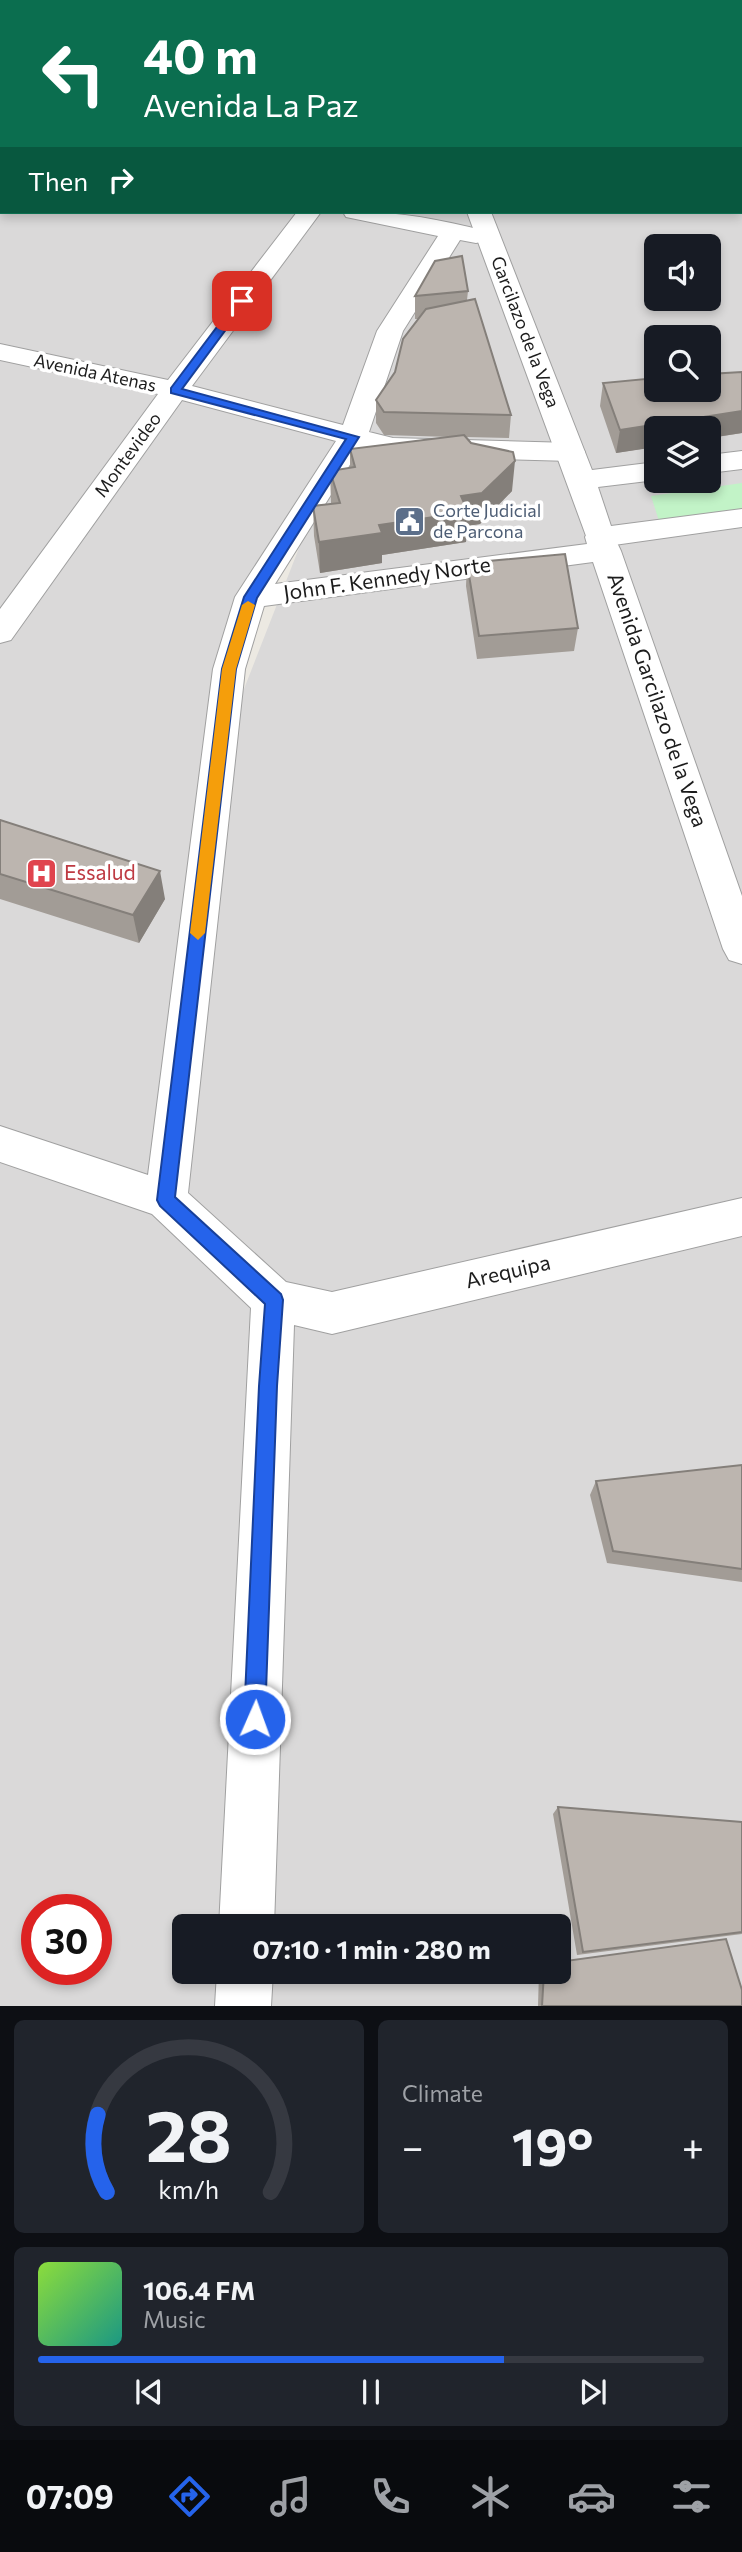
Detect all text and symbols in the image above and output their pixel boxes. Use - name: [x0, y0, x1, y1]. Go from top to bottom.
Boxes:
- text: 40 m: [143, 24, 258, 84]
- icon: left: [28, 28, 119, 119]
- text: Avenida La Paz: [143, 84, 358, 124]
- icon: right: [102, 161, 140, 199]
- text: Then: [28, 165, 88, 196]
- map controls: [644, 234, 721, 493]
- button: sound: [644, 234, 721, 311]
- street label: Garcilazo de la Vega: [487, 253, 565, 411]
- pin: [212, 271, 272, 331]
- icon: arrive: [223, 282, 261, 320]
- button: search: [644, 325, 721, 402]
- street label: Avenida Atenas: [32, 348, 158, 396]
- street label: Montevideo: [89, 408, 165, 501]
- button: layers: [644, 416, 721, 493]
- place label: Corte Judicial de Parcona: [433, 499, 541, 542]
- public building icon: Corte Judicial de Parcona: [393, 504, 427, 538]
- street label: John F. Kennedy Norte: [282, 551, 492, 604]
- street label: Avenida Garcilazo de la Vega: [603, 569, 714, 830]
- hospital icon: Essalud: [24, 856, 58, 890]
- place label: Essalud: [64, 859, 136, 884]
- street label: Arequipa: [463, 1249, 553, 1292]
- position arrow: [218, 1682, 292, 1756]
- speed limit sign: 30: [21, 1894, 112, 1985]
- text: 07:10 · 1 min · 280 m: [252, 1933, 491, 1964]
- text: Climate: [402, 2079, 483, 2107]
- text: 28: [146, 2089, 232, 2178]
- text: 19°: [512, 2113, 593, 2177]
- text: −: [402, 2122, 424, 2169]
- text: +: [682, 2122, 704, 2169]
- text: km/h: [159, 2174, 219, 2204]
- text: 106.4 FM: [143, 2274, 255, 2305]
- text: Music: [143, 2305, 206, 2333]
- icon: previous: [130, 2373, 168, 2411]
- icon: pause: [352, 2373, 390, 2411]
- icon: next: [574, 2373, 612, 2411]
- icon: directions: [165, 2472, 214, 2521]
- icon: music: [266, 2472, 315, 2521]
- icon: phone: [366, 2472, 415, 2521]
- icon: climate: [466, 2472, 515, 2521]
- icon: car: [567, 2472, 616, 2521]
- icon: filters: [667, 2472, 716, 2521]
- text: 07:09: [26, 2476, 114, 2516]

